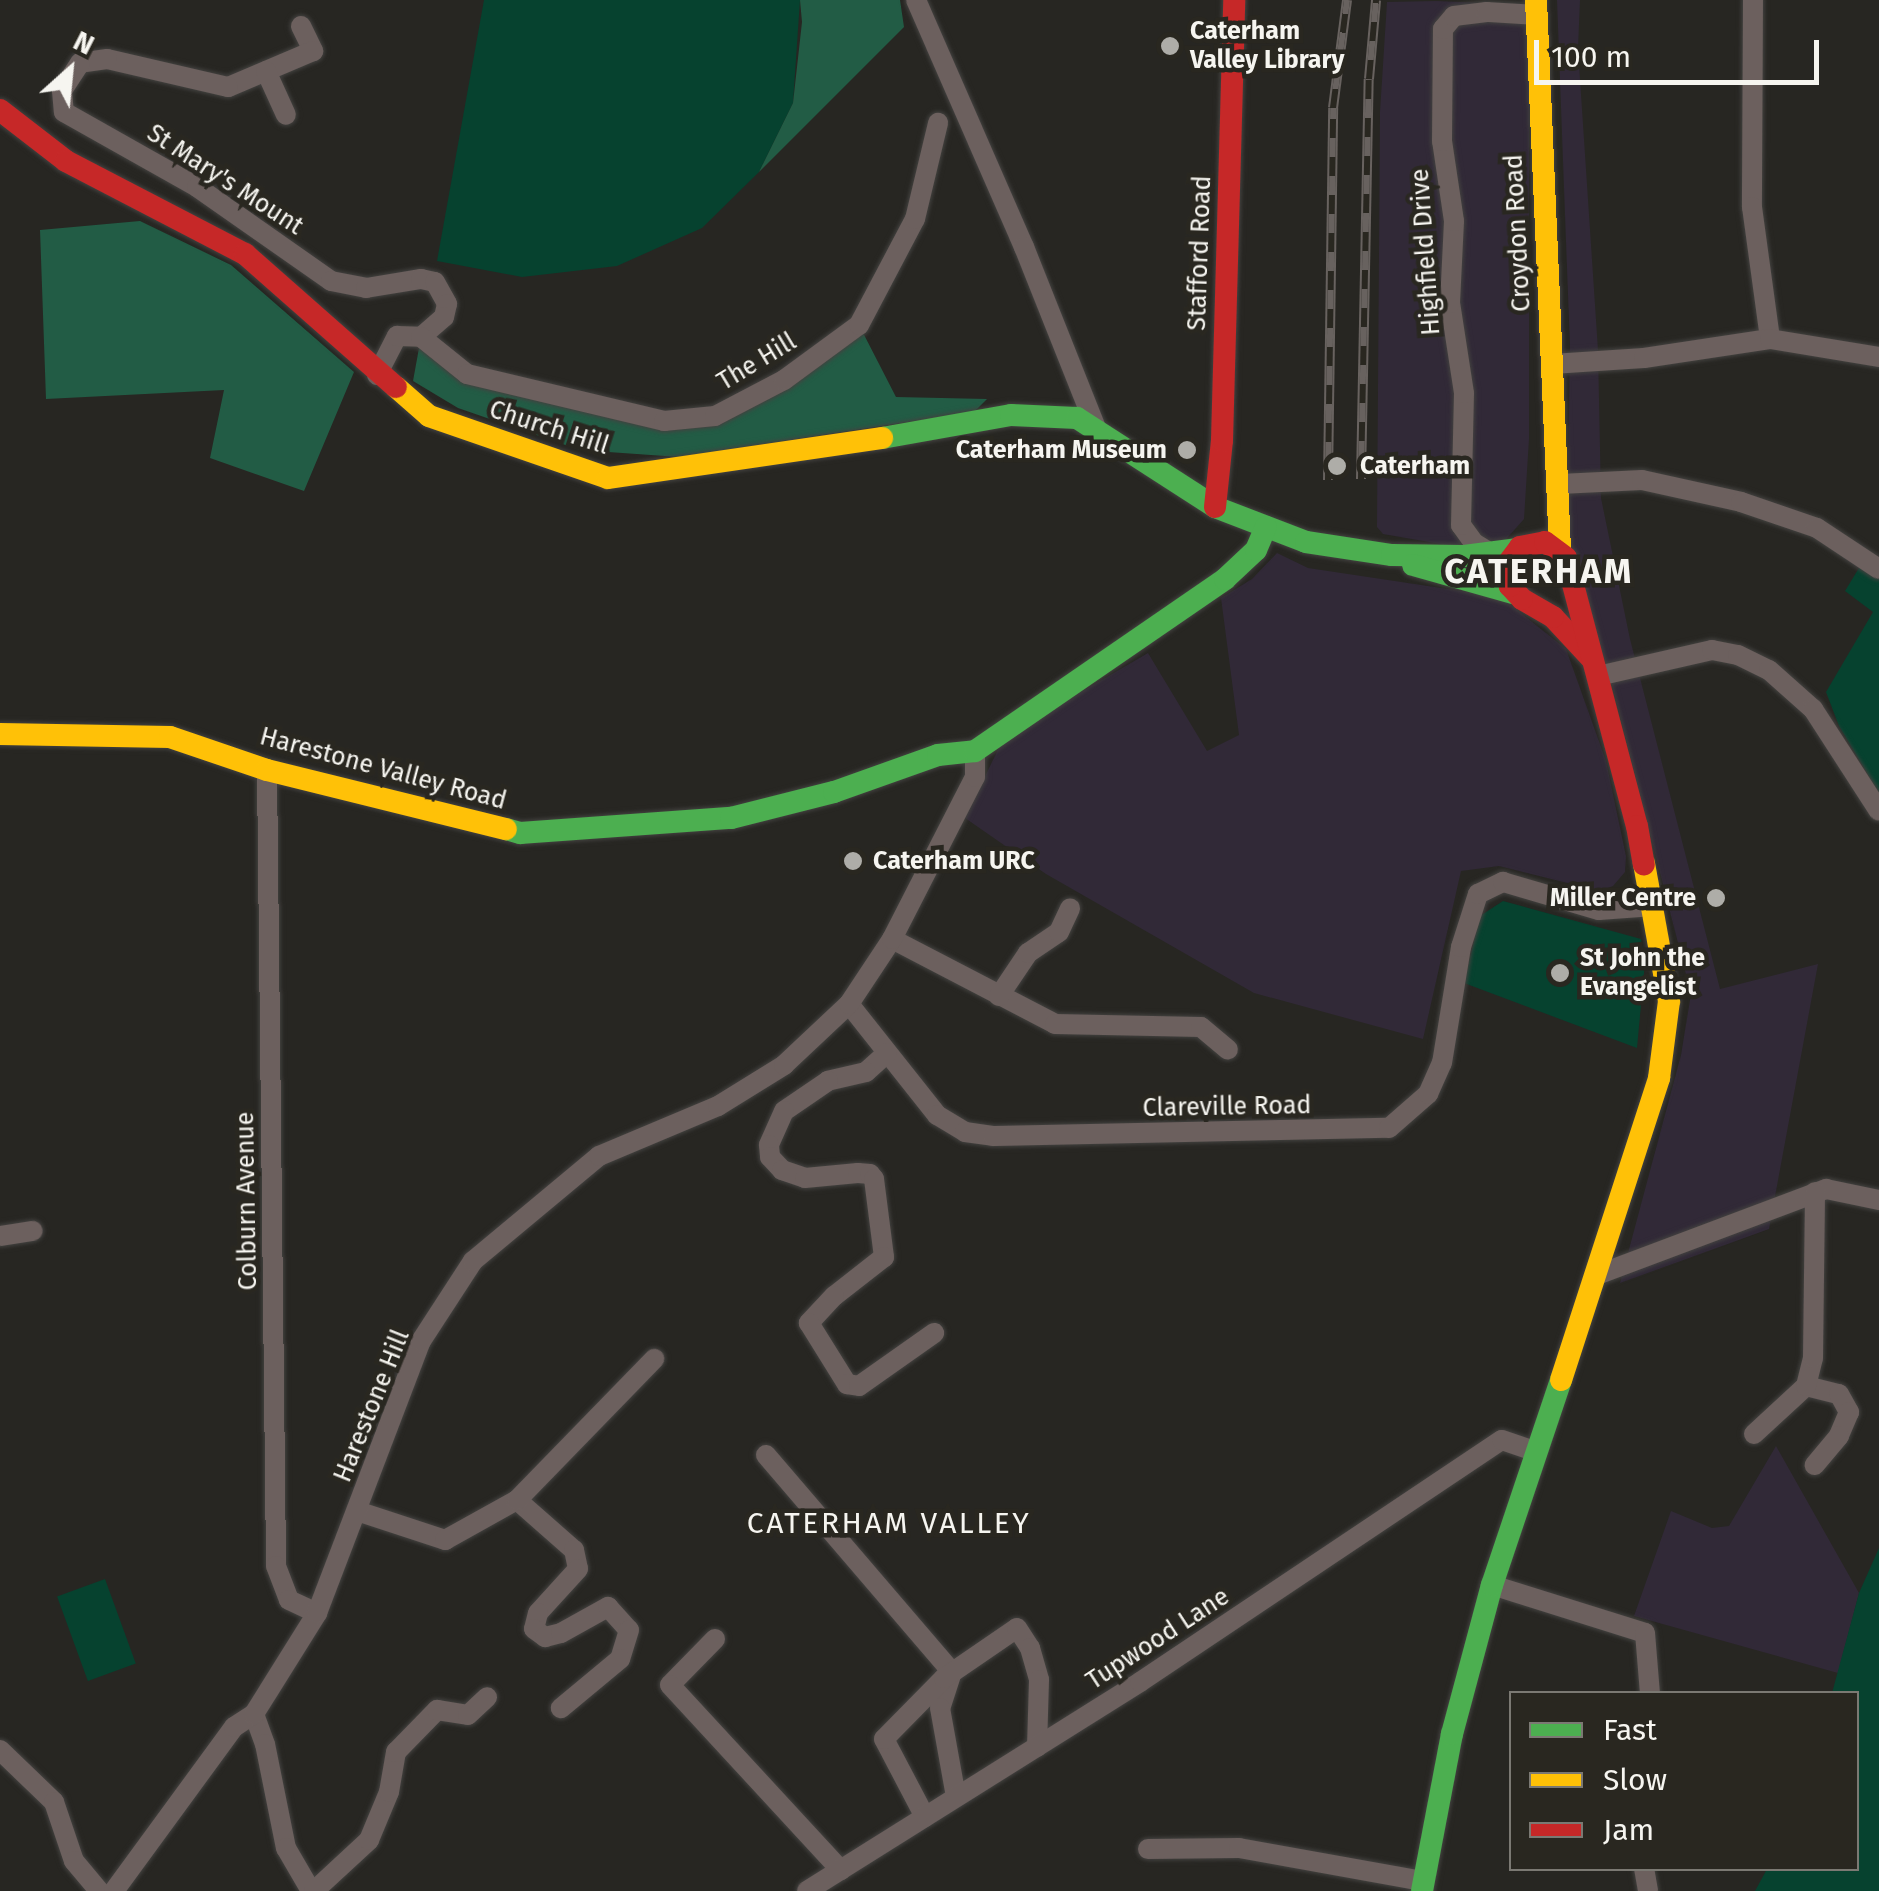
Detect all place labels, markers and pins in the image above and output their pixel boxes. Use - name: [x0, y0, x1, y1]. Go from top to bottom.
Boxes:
- place label: Caterham Valley Library: [1190, 17, 1345, 76]
- marker: Caterham Valley Library: [1159, 35, 1181, 57]
- place label: Caterham Museum: [956, 435, 1167, 465]
- marker: Caterham Museum: [1176, 439, 1198, 461]
- place label: Caterham: [1360, 451, 1470, 481]
- marker: Caterham: [1324, 453, 1350, 479]
- place label: Caterham URC: [873, 846, 1035, 876]
- marker: Caterham URC: [842, 850, 864, 872]
- place label: Miller Centre: [1550, 883, 1696, 913]
- marker: Miller Centre: [1705, 887, 1727, 909]
- place label: St John the Evangelist: [1580, 944, 1705, 1003]
- marker: St John the Evangelist: [1549, 962, 1571, 984]

